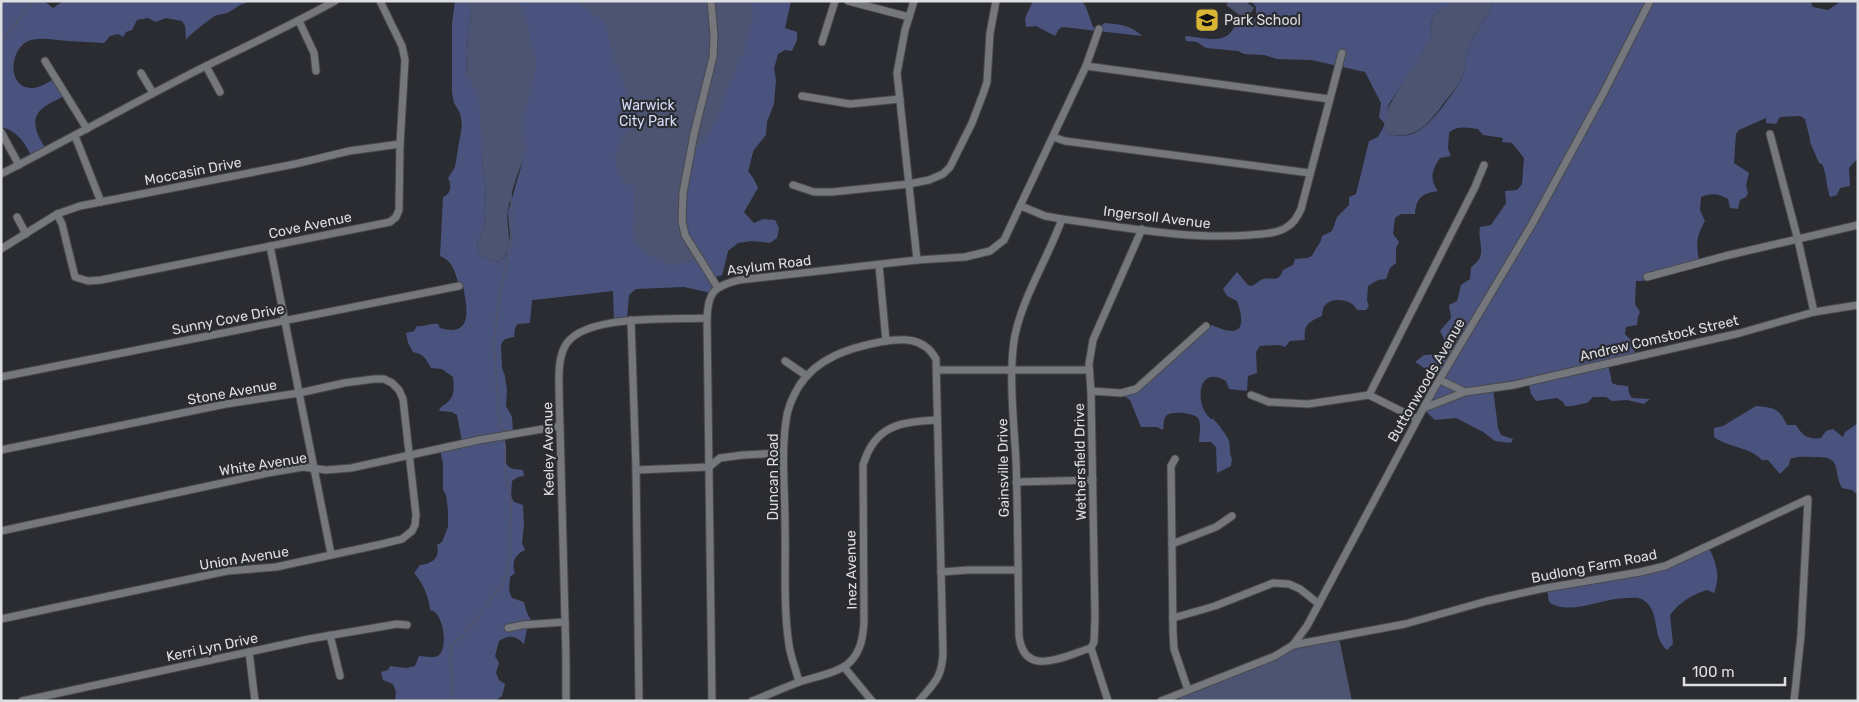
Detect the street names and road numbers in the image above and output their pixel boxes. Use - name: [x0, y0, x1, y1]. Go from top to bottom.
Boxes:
- street label: Moccasin Drive: [143, 154, 243, 189]
- street label: Ingersoll Avenue: [1102, 202, 1212, 233]
- street label: Cove Avenue: [267, 208, 353, 243]
- street label: Asylum Road: [726, 252, 812, 279]
- street label: Sunny Cove Drive: [170, 300, 286, 339]
- street label: Andrew Comstock Street: [1578, 312, 1741, 365]
- street label: Buttonwoods Avenue: [1384, 315, 1469, 445]
- street label: Stone Avenue: [186, 376, 278, 409]
- street label: Keeley Avenue: [539, 402, 558, 496]
- street label: Wethersfield Drive: [1071, 403, 1090, 521]
- street label: Gainsville Drive: [994, 418, 1013, 518]
- street label: Duncan Road: [765, 433, 782, 521]
- street label: White Avenue: [218, 449, 308, 480]
- street label: Inez Avenue: [842, 530, 861, 610]
- street label: Union Avenue: [198, 543, 290, 574]
- street label: Budlong Farm Road: [1530, 546, 1658, 587]
- street label: Kerri Lyn Drive: [165, 629, 260, 665]

